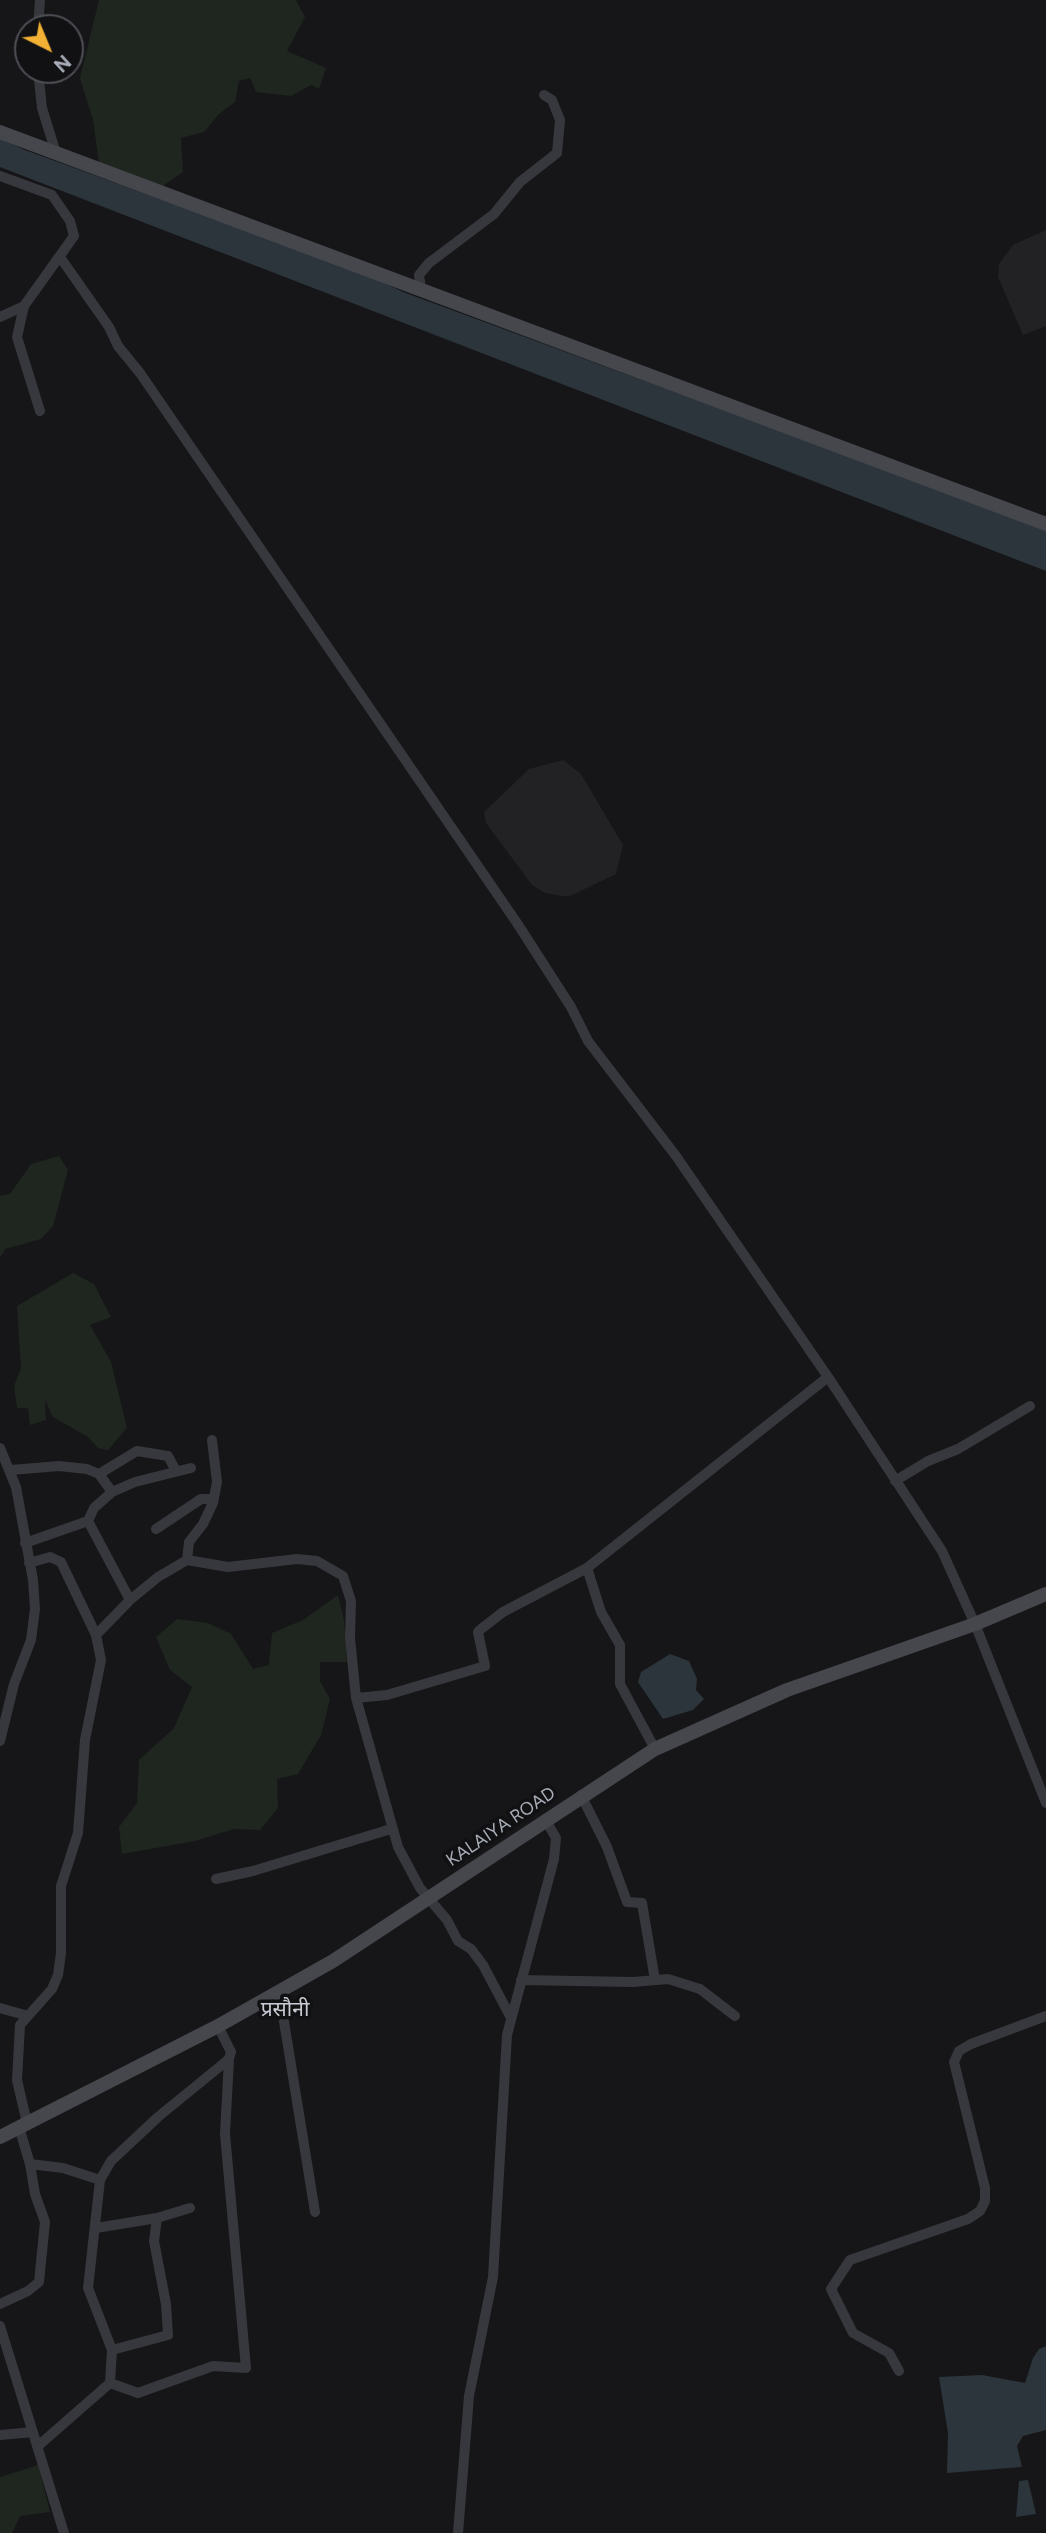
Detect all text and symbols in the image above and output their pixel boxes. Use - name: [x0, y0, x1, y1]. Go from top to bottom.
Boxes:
- north arrow: [14, 14, 84, 84]
- text: N: [49, 50, 76, 77]
- street label: KALAIYA ROAD: [442, 1783, 560, 1871]
- district label: प्रसौनी: [261, 1997, 309, 2023]

